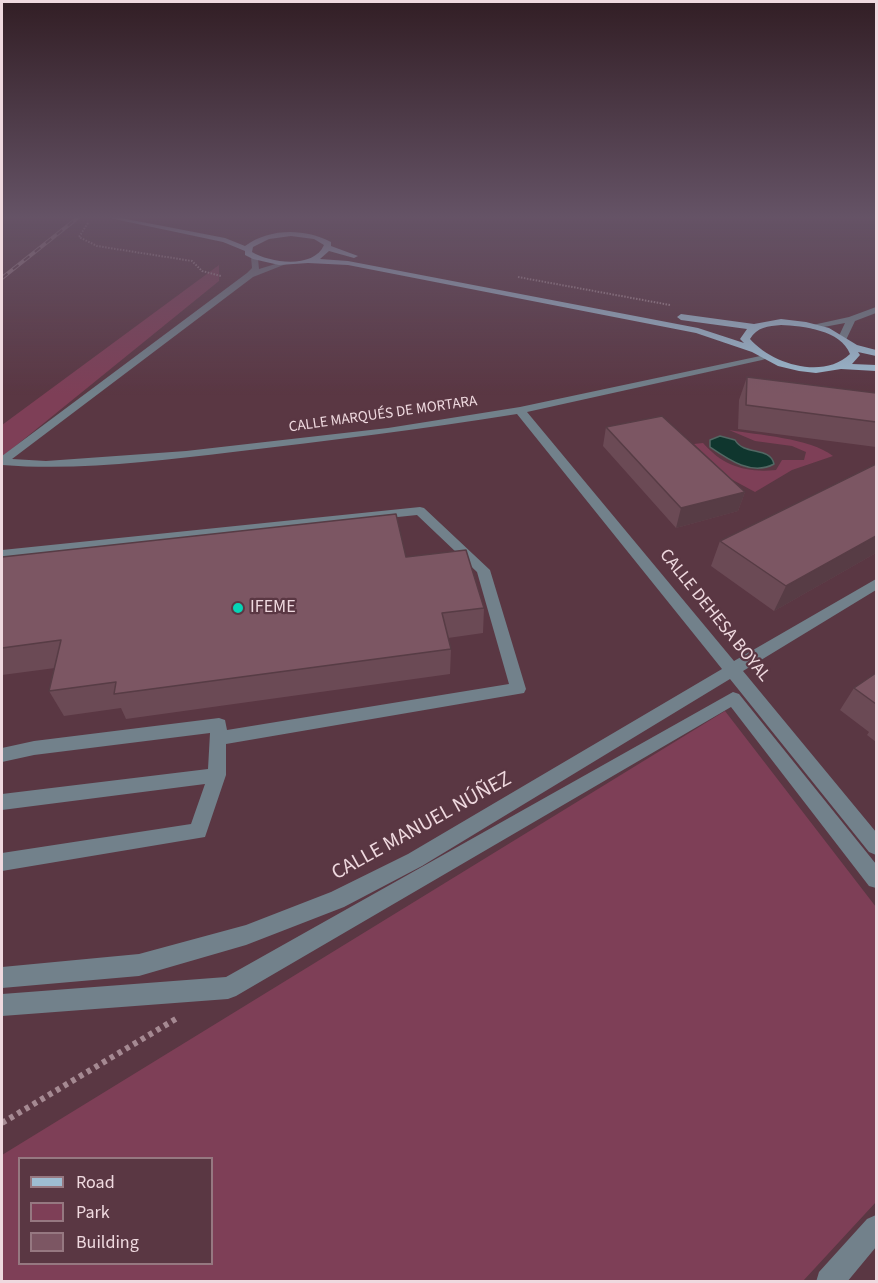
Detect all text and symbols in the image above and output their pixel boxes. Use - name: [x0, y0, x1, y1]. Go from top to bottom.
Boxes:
- street label: CALLE MARQUÉS DE MORTARA: [288, 393, 478, 437]
- street label: CALLE DEHESA BOYAL: [654, 545, 774, 687]
- place label: IFEME: [250, 597, 296, 619]
- marker: IFEME: [231, 601, 245, 615]
- street label: CALLE MANUEL NÚÑEZ: [328, 767, 516, 887]
- legend: [18, 1157, 213, 1265]
- text: Road: [76, 1170, 115, 1195]
- text: Park: [76, 1200, 110, 1225]
- text: Building: [76, 1230, 139, 1255]

